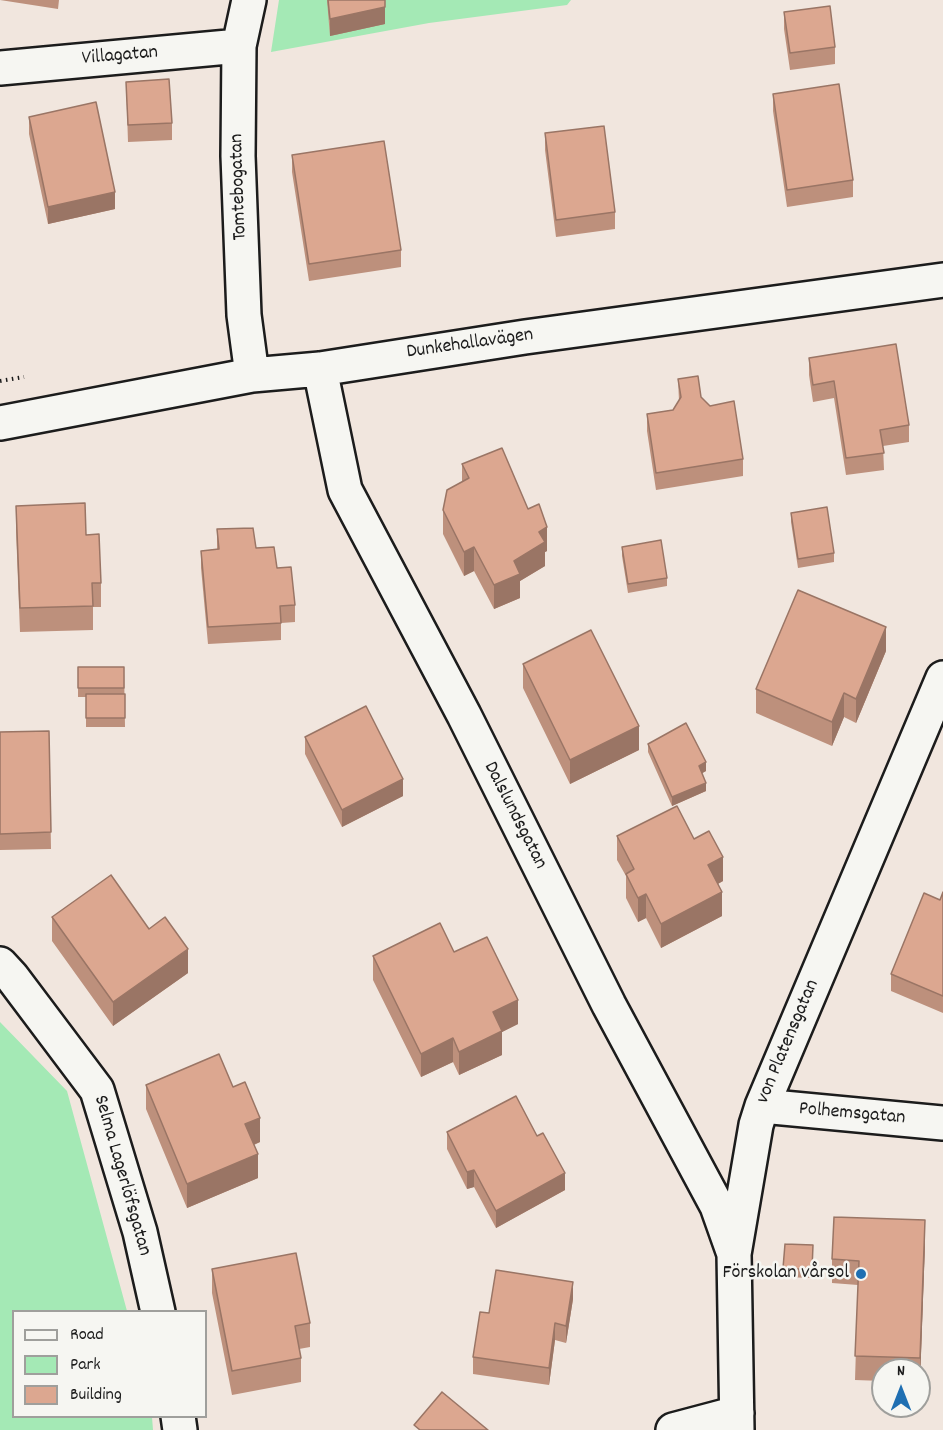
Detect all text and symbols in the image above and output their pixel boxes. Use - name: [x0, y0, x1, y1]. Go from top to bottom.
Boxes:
- street label: Villagatan: [81, 42, 159, 72]
- street label: Tomtebogatan: [226, 133, 254, 241]
- street label: Dunkehallavägen: [405, 324, 535, 366]
- street label: Dalslundsgatan: [477, 758, 551, 874]
- street label: von Platensgatan: [752, 976, 826, 1108]
- street label: Selma Lagerlöfsgatan: [87, 1093, 155, 1259]
- street label: Polhemsgatan: [798, 1098, 906, 1132]
- place label: Förskolan vårsol: [722, 1262, 849, 1286]
- marker: Förskolan vårsol: [854, 1267, 868, 1281]
- legend: [12, 1310, 207, 1418]
- text: Road: [70, 1323, 104, 1348]
- text: Park: [70, 1353, 101, 1378]
- north arrow: [871, 1358, 931, 1418]
- text: N: [897, 1360, 905, 1383]
- text: Building: [70, 1383, 122, 1408]

